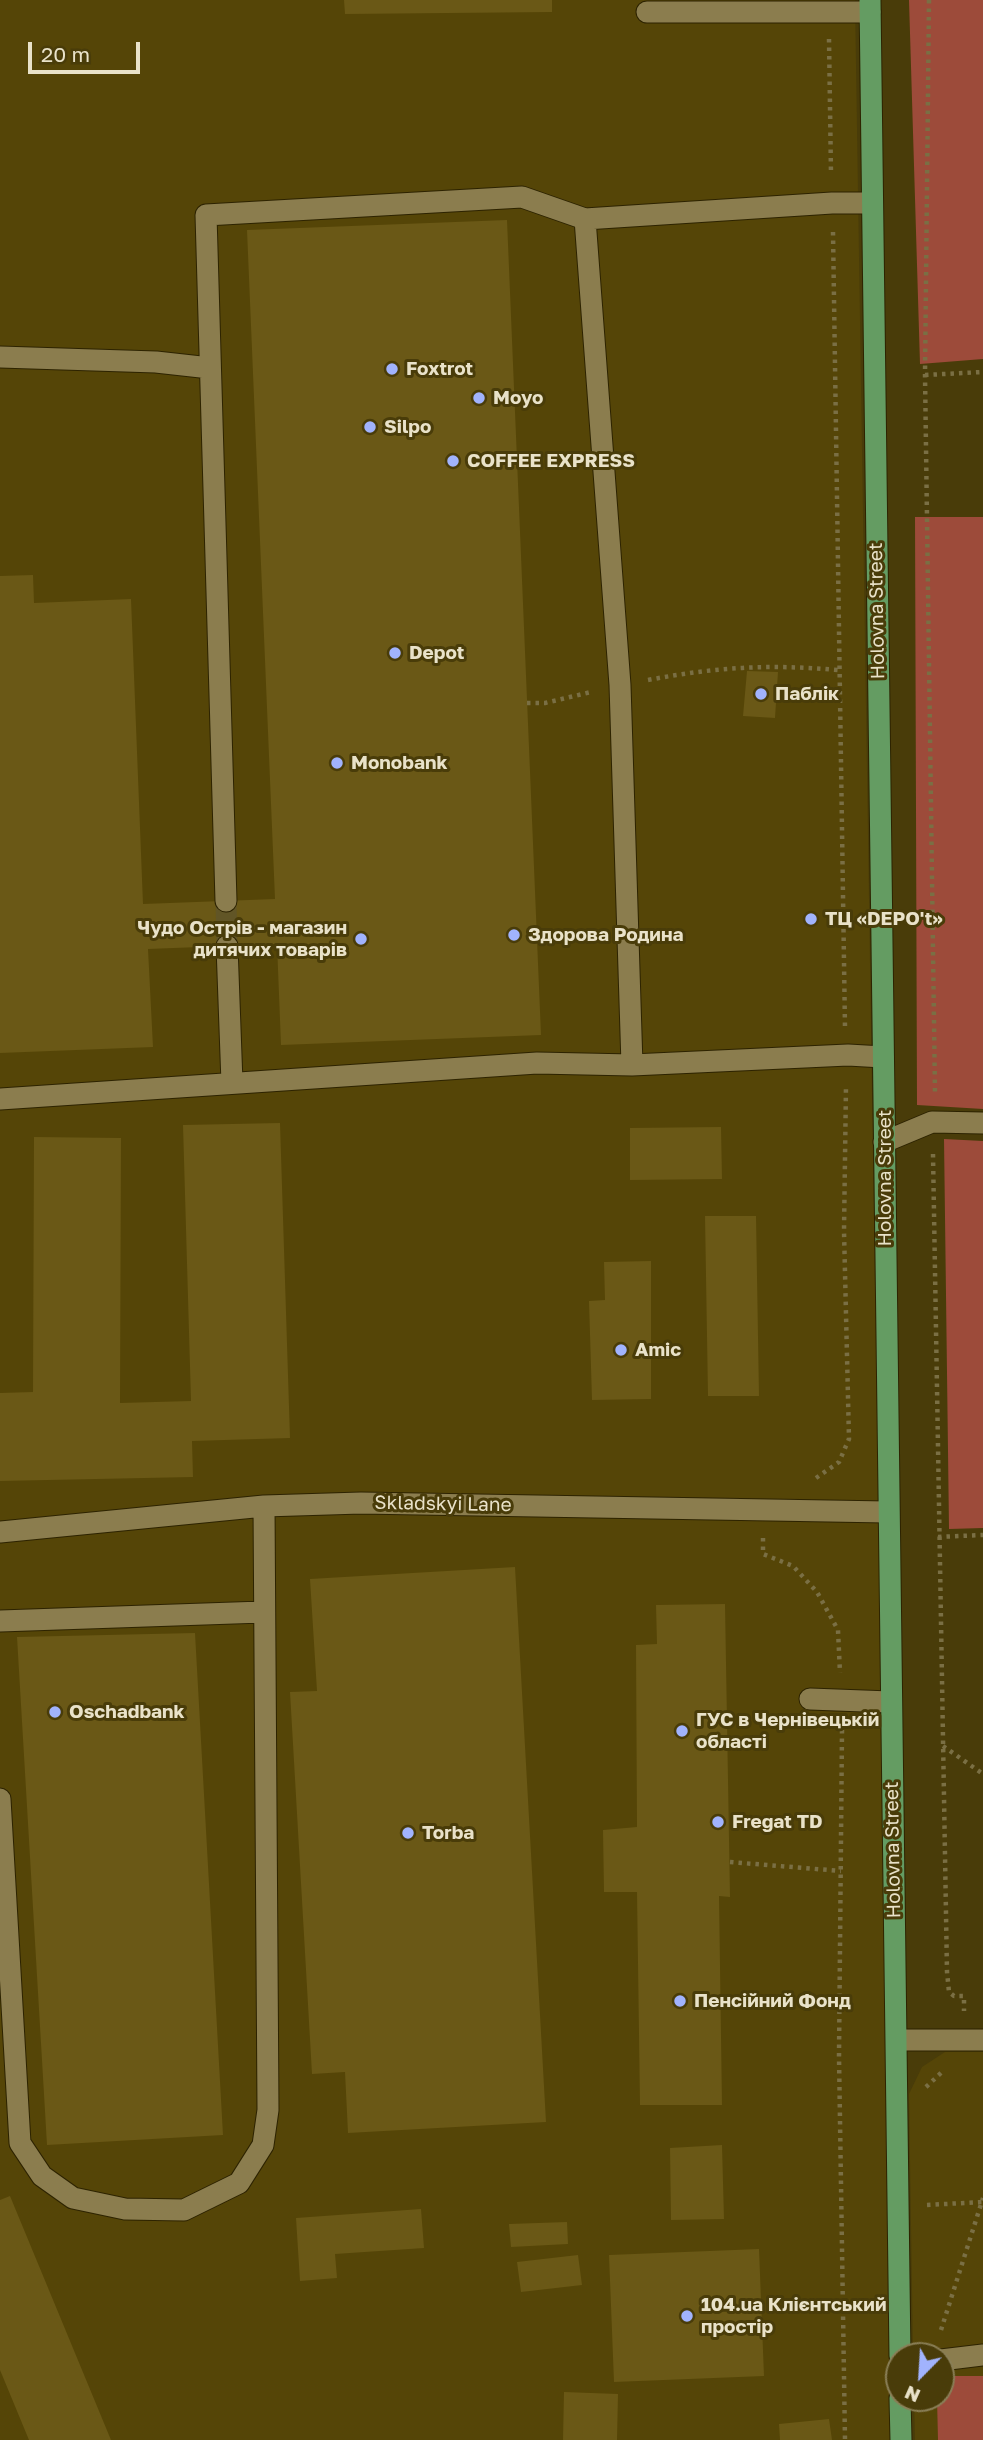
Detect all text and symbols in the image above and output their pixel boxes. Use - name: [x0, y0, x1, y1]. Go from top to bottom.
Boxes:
- scale bar: [32, 28, 144, 72]
- text: 20 m: [41, 41, 90, 67]
- place label: Foxtrot: [406, 358, 473, 380]
- marker: Foxtrot: [384, 361, 400, 377]
- place label: Moyo: [493, 387, 543, 409]
- marker: Moyo: [471, 390, 487, 406]
- place label: Silpo: [384, 416, 431, 438]
- marker: Silpo: [362, 419, 378, 435]
- place label: COFFEE EXPRESS: [467, 450, 635, 472]
- marker: COFFEE EXPRESS: [445, 453, 461, 469]
- street label: Holovna Street: [864, 542, 890, 680]
- place label: Depot: [409, 642, 464, 664]
- marker: Depot: [387, 645, 403, 661]
- place label: Паблік: [775, 683, 839, 705]
- marker: Паблік: [753, 686, 769, 702]
- place label: Monobank: [351, 752, 447, 774]
- marker: Monobank: [329, 755, 345, 771]
- place label: ТЦ «DEPO't»: [825, 908, 943, 930]
- marker: ТЦ «DEPO't»: [803, 911, 819, 927]
- place label: Чудо Острів - магазин дитячих товарів: [137, 917, 347, 961]
- place label: Здорова Родина: [528, 924, 684, 946]
- marker: Здорова Родина: [506, 927, 522, 943]
- marker: Чудо Острів - магазин дитячих товарів: [353, 931, 369, 947]
- street label: Holovna Street: [874, 1110, 896, 1246]
- place label: Amic: [635, 1339, 681, 1361]
- marker: Amic: [613, 1342, 629, 1358]
- street label: Skladskyi Lane: [374, 1491, 512, 1517]
- place label: Oschadbank: [69, 1701, 185, 1723]
- marker: Oschadbank: [47, 1704, 63, 1720]
- place label: ГУС в Чернівецькій області: [696, 1709, 879, 1753]
- marker: ГУС в Чернівецькій області: [674, 1723, 690, 1739]
- street label: Holovna Street: [880, 1781, 906, 1919]
- place label: Fregat TD: [732, 1811, 823, 1833]
- marker: Fregat TD: [710, 1814, 726, 1830]
- place label: Torba: [422, 1822, 474, 1844]
- marker: Torba: [400, 1825, 416, 1841]
- place label: Пенсійний Фонд: [694, 1990, 851, 2012]
- marker: Пенсійний Фонд: [672, 1993, 688, 2009]
- place label: 104.ua Клієнтський простір: [701, 2294, 886, 2338]
- marker: 104.ua Клієнтський простір: [679, 2308, 695, 2324]
- north arrow: [885, 2342, 955, 2412]
- text: N: [901, 2381, 923, 2408]

